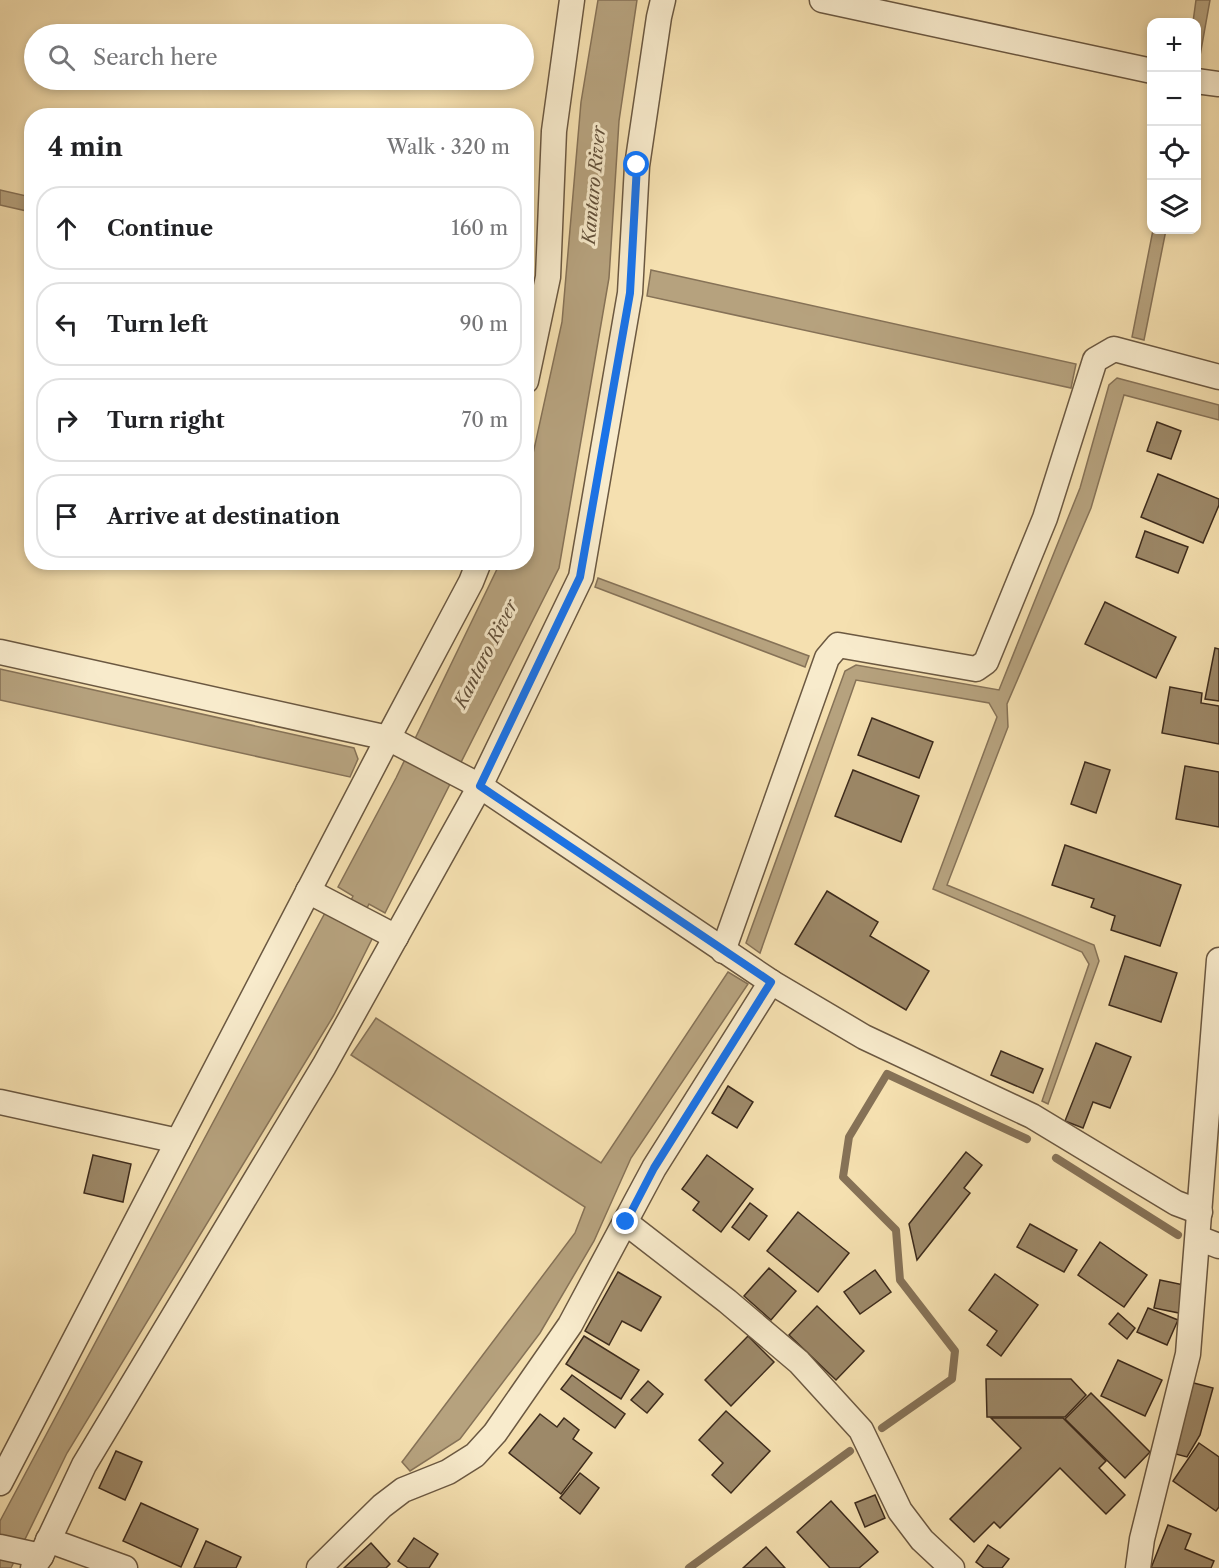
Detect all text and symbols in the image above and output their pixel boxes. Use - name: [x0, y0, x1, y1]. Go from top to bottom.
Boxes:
- map controls: [1147, 18, 1201, 234]
- button: +: [1147, 18, 1201, 72]
- search box: [24, 24, 534, 90]
- icon: search: [45, 41, 78, 74]
- text: Search here: [93, 44, 218, 71]
- button: −: [1147, 72, 1201, 126]
- water label: Kantaro River: [578, 123, 610, 247]
- button: locate: [1147, 126, 1201, 180]
- text: 4 min: [48, 131, 123, 163]
- text: Walk · 320 m: [387, 135, 510, 159]
- route start: [623, 151, 649, 177]
- button: layers: [1147, 180, 1201, 234]
- icon: ahead: [50, 212, 83, 245]
- text: Continue: [107, 215, 213, 242]
- text: 160 m: [451, 216, 508, 240]
- icon: left: [50, 308, 83, 341]
- text: Turn left: [107, 311, 208, 338]
- text: 90 m: [460, 312, 508, 336]
- icon: right: [50, 404, 83, 437]
- text: Turn right: [107, 407, 225, 434]
- text: 70 m: [462, 408, 508, 432]
- icon: arrive: [50, 500, 83, 533]
- text: Arrive at destination: [107, 503, 340, 530]
- water label: Kantaro River: [448, 595, 523, 714]
- route end: [612, 1208, 638, 1234]

